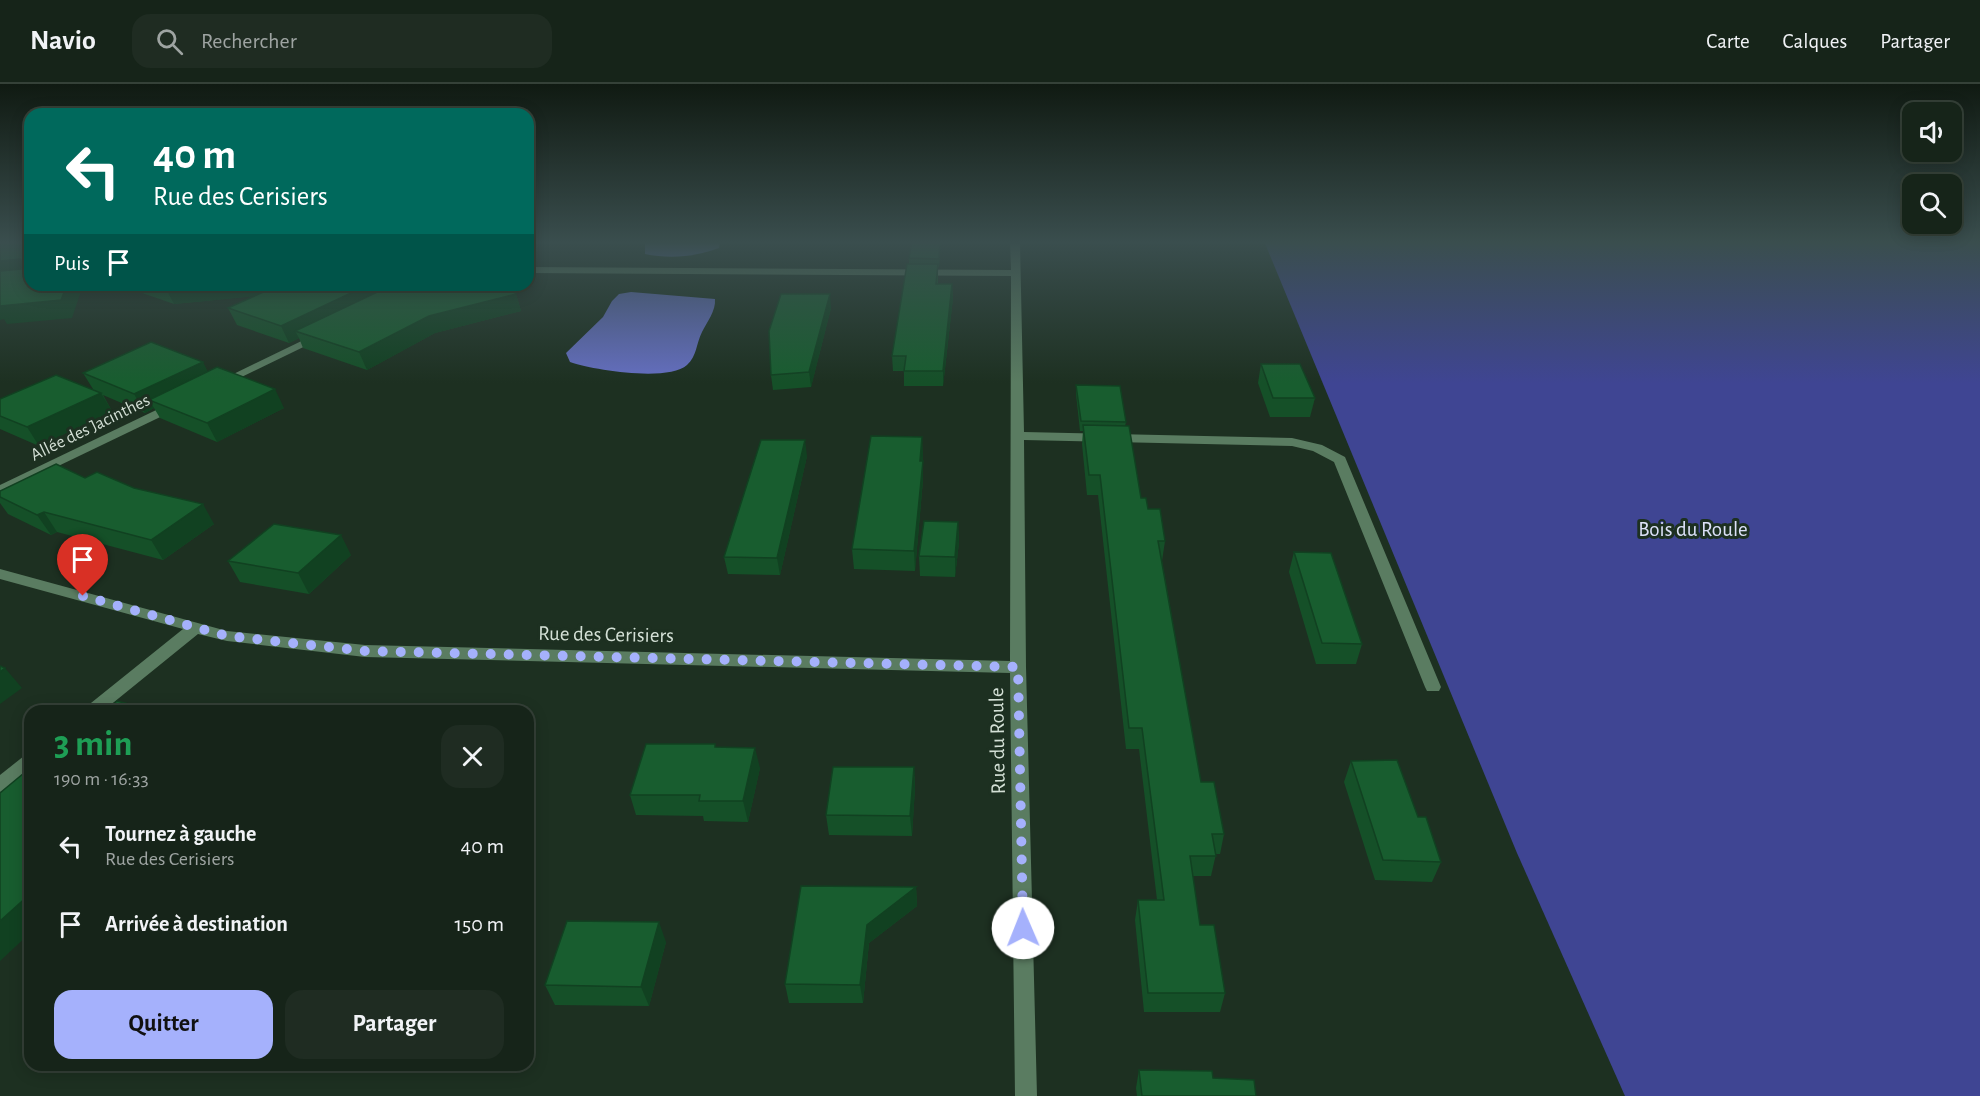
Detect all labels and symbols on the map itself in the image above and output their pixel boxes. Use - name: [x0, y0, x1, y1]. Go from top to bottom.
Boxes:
- street label: Allée des Jacinthes: [28, 391, 153, 465]
- park label: Bois du Roule: [1638, 519, 1748, 540]
- pin: [57, 534, 108, 596]
- street label: Rue des Cerisiers: [538, 623, 674, 646]
- street label: Rue du Roule: [986, 687, 1009, 795]
- position arrow: [991, 896, 1055, 960]

